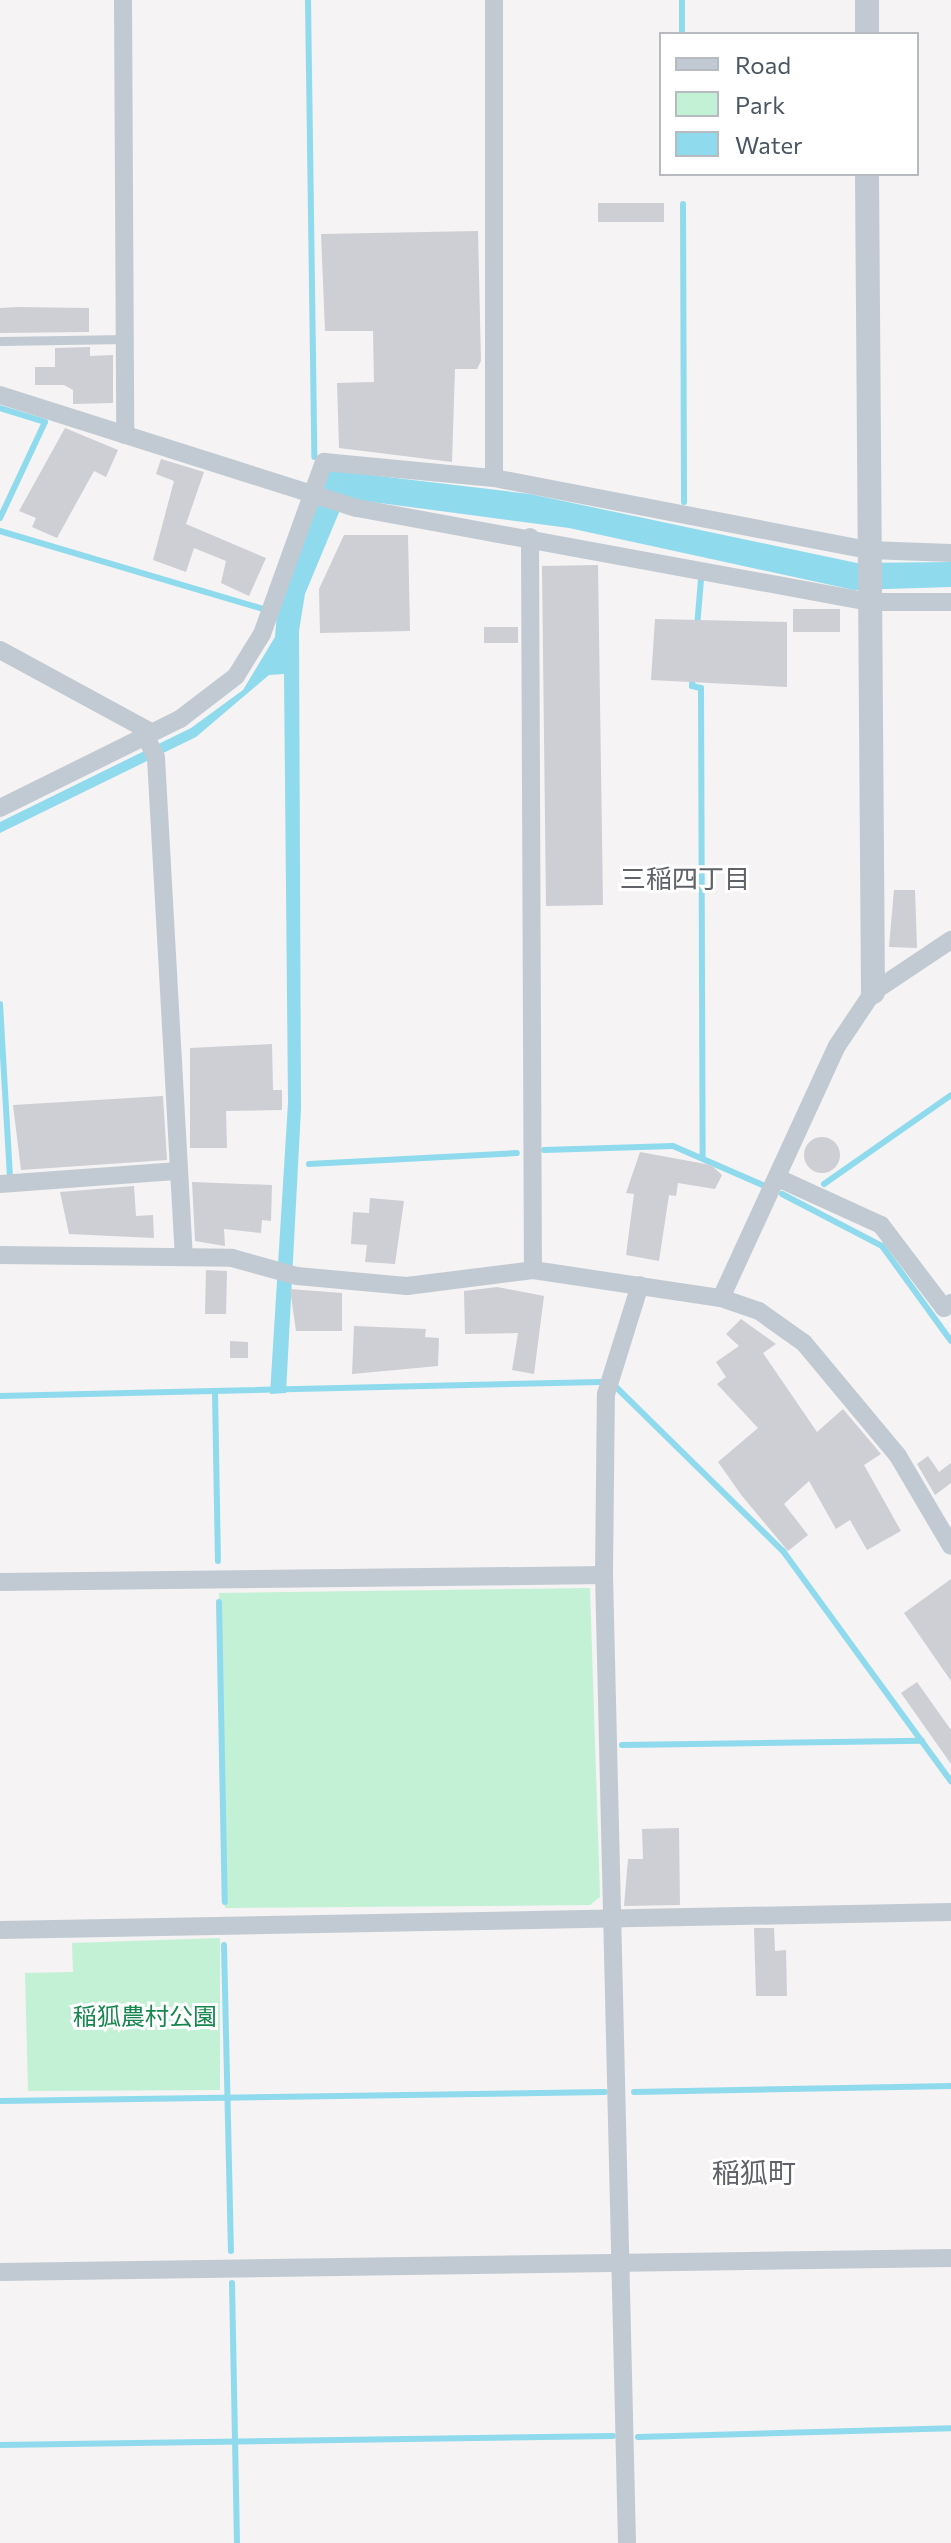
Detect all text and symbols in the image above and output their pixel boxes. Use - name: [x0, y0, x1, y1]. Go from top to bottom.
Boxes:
- legend: [659, 32, 919, 176]
- text: Road: [735, 50, 791, 79]
- text: Park: [735, 90, 785, 119]
- text: Water: [735, 130, 803, 159]
- district label: 三稲四丁目: [620, 862, 750, 894]
- park label: 稲狐農村公園: [73, 2002, 217, 2030]
- district label: 稲狐町: [712, 2155, 796, 2189]

